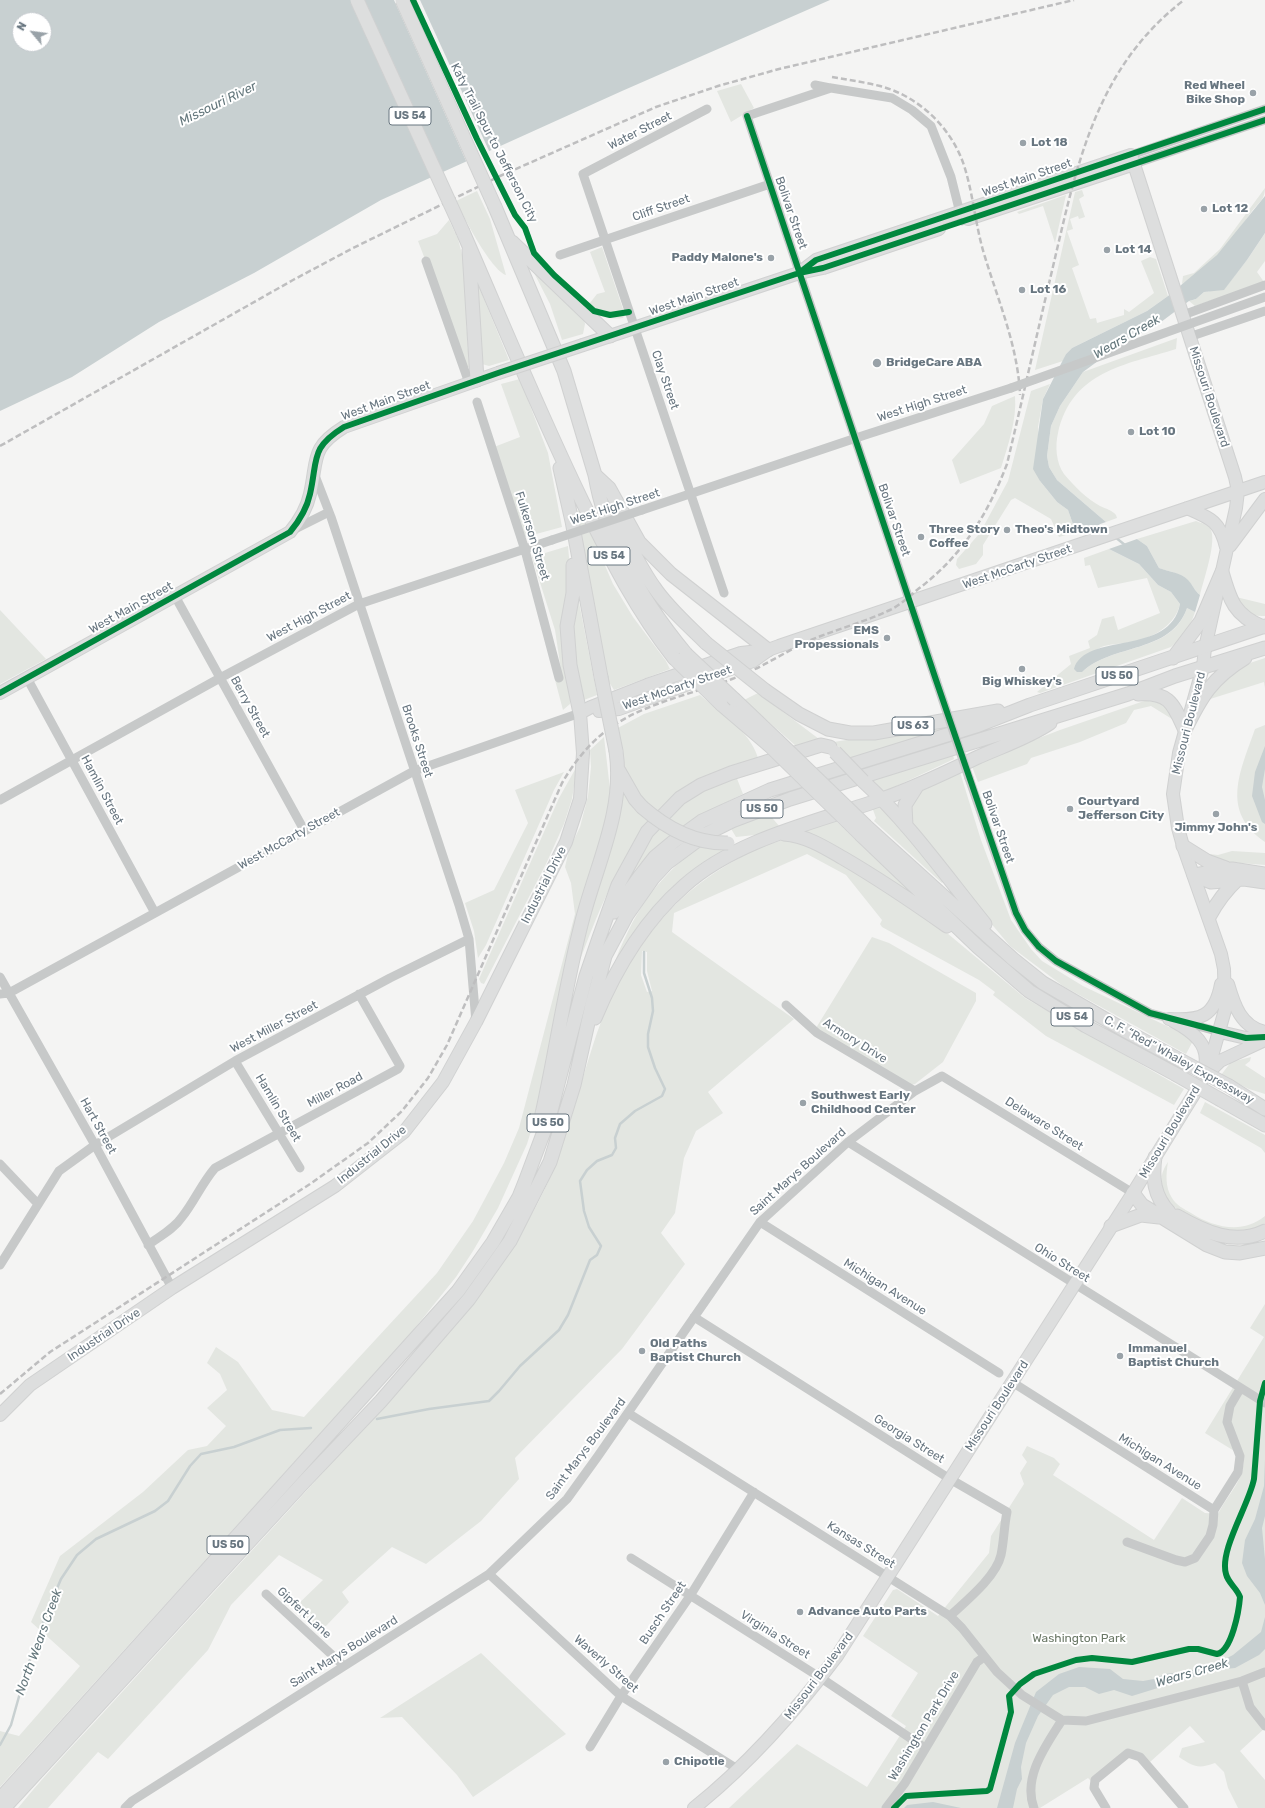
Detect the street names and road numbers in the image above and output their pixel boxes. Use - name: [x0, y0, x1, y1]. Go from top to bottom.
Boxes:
- street label: Katy Trail Spur to Jefferson City: [447, 61, 541, 225]
- road number: US 54: [389, 107, 431, 125]
- street label: Water Street: [606, 109, 674, 153]
- street label: West Main Street: [980, 156, 1074, 200]
- street label: Bolivar Street: [772, 175, 810, 251]
- street label: Cliff Street: [630, 191, 692, 225]
- street label: West Main Street: [647, 275, 741, 319]
- street label: Missouri Boulevard: [1186, 345, 1232, 449]
- street label: Clay Street: [648, 349, 682, 411]
- street label: West Main Street: [339, 378, 433, 424]
- street label: West High Street: [875, 383, 969, 425]
- street label: Bolivar Street: [875, 482, 913, 558]
- street label: West High Street: [568, 486, 662, 528]
- street label: Fulkerson Street: [512, 490, 552, 582]
- street label: West McCarty Street: [961, 542, 1073, 592]
- road number: US 54: [588, 547, 630, 565]
- street label: West Main Street: [86, 579, 176, 637]
- street label: West High Street: [264, 589, 354, 645]
- street label: West McCarty Street: [621, 663, 733, 713]
- road number: US 50: [1096, 667, 1138, 685]
- street label: Missouri Boulevard: [1169, 670, 1209, 776]
- street label: Berry Street: [227, 674, 273, 740]
- street label: Brooks Street: [398, 703, 436, 779]
- road number: US 63: [892, 717, 934, 735]
- street label: Hamlin Street: [78, 753, 126, 827]
- street label: Bolivar Street: [979, 789, 1017, 865]
- road number: US 50: [741, 800, 783, 818]
- street label: West McCarty Street: [236, 805, 342, 873]
- street label: Industrial Drive: [518, 844, 570, 926]
- street label: West Miller Street: [228, 998, 320, 1056]
- road number: US 54: [1051, 1008, 1093, 1026]
- street label: C. F. “Red” Whaley Expressway: [1102, 1013, 1256, 1107]
- street label: Armory Drive: [820, 1016, 890, 1066]
- street label: Miller Road: [305, 1069, 365, 1111]
- street label: Hamlin Street: [252, 1071, 304, 1145]
- street label: Missouri Boulevard: [1137, 1083, 1203, 1181]
- street label: Delaware Street: [1002, 1094, 1086, 1154]
- street label: Hart Street: [77, 1095, 119, 1157]
- road number: US 50: [527, 1114, 569, 1132]
- street label: Industrial Drive: [335, 1123, 409, 1187]
- street label: Saint Marys Boulevard: [747, 1125, 849, 1219]
- street label: Ohio Street: [1032, 1240, 1092, 1286]
- street label: Michigan Avenue: [841, 1256, 929, 1318]
- street label: Industrial Drive: [65, 1305, 143, 1365]
- street label: Missouri Boulevard: [962, 1358, 1032, 1454]
- street label: Saint Marys Boulevard: [543, 1395, 629, 1503]
- street label: Georgia Street: [871, 1412, 947, 1466]
- street label: Michigan Avenue: [1116, 1431, 1204, 1493]
- street label: Kansas Street: [824, 1518, 898, 1572]
- road number: US 50: [207, 1536, 249, 1554]
- street label: Busch Street: [637, 1579, 689, 1647]
- street label: Gipfert Lane: [274, 1584, 334, 1642]
- street label: Virginia Street: [737, 1608, 813, 1662]
- street label: Saint Marys Boulevard: [288, 1613, 400, 1691]
- street label: Missouri Boulevard: [782, 1630, 856, 1722]
- street label: Waverly Street: [571, 1632, 641, 1696]
- street label: Washington Park Drive: [886, 1669, 962, 1783]

